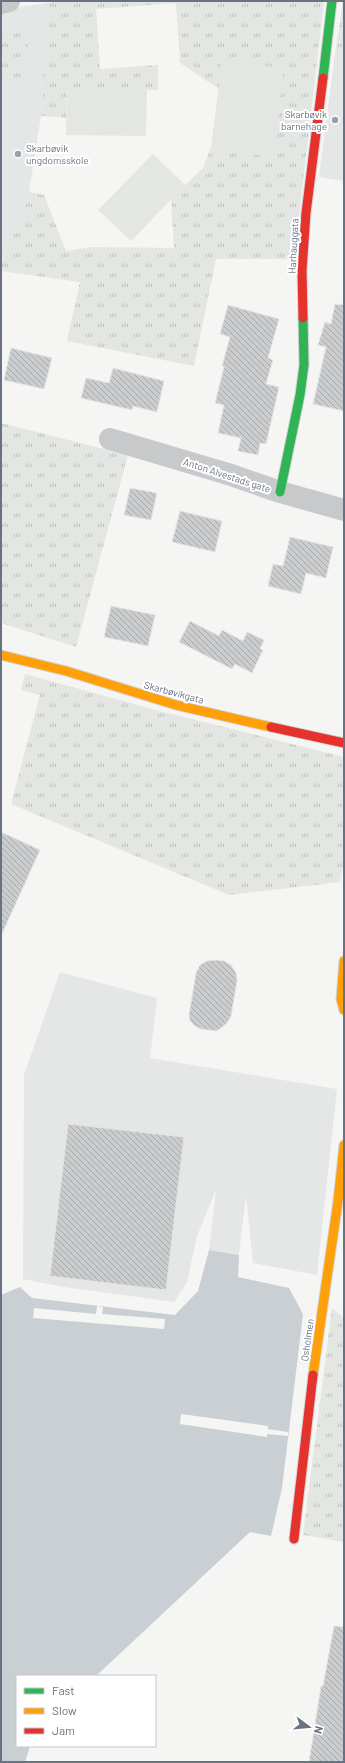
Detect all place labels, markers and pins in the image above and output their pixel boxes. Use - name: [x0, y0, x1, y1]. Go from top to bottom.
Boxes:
- place label: Skarbøvik barnehage: [281, 108, 327, 132]
- marker: Skarbøvik barnehage: [330, 115, 340, 125]
- place label: Skarbøvik ungdomsskole: [26, 142, 89, 166]
- marker: Skarbøvik ungdomsskole: [13, 149, 23, 159]

